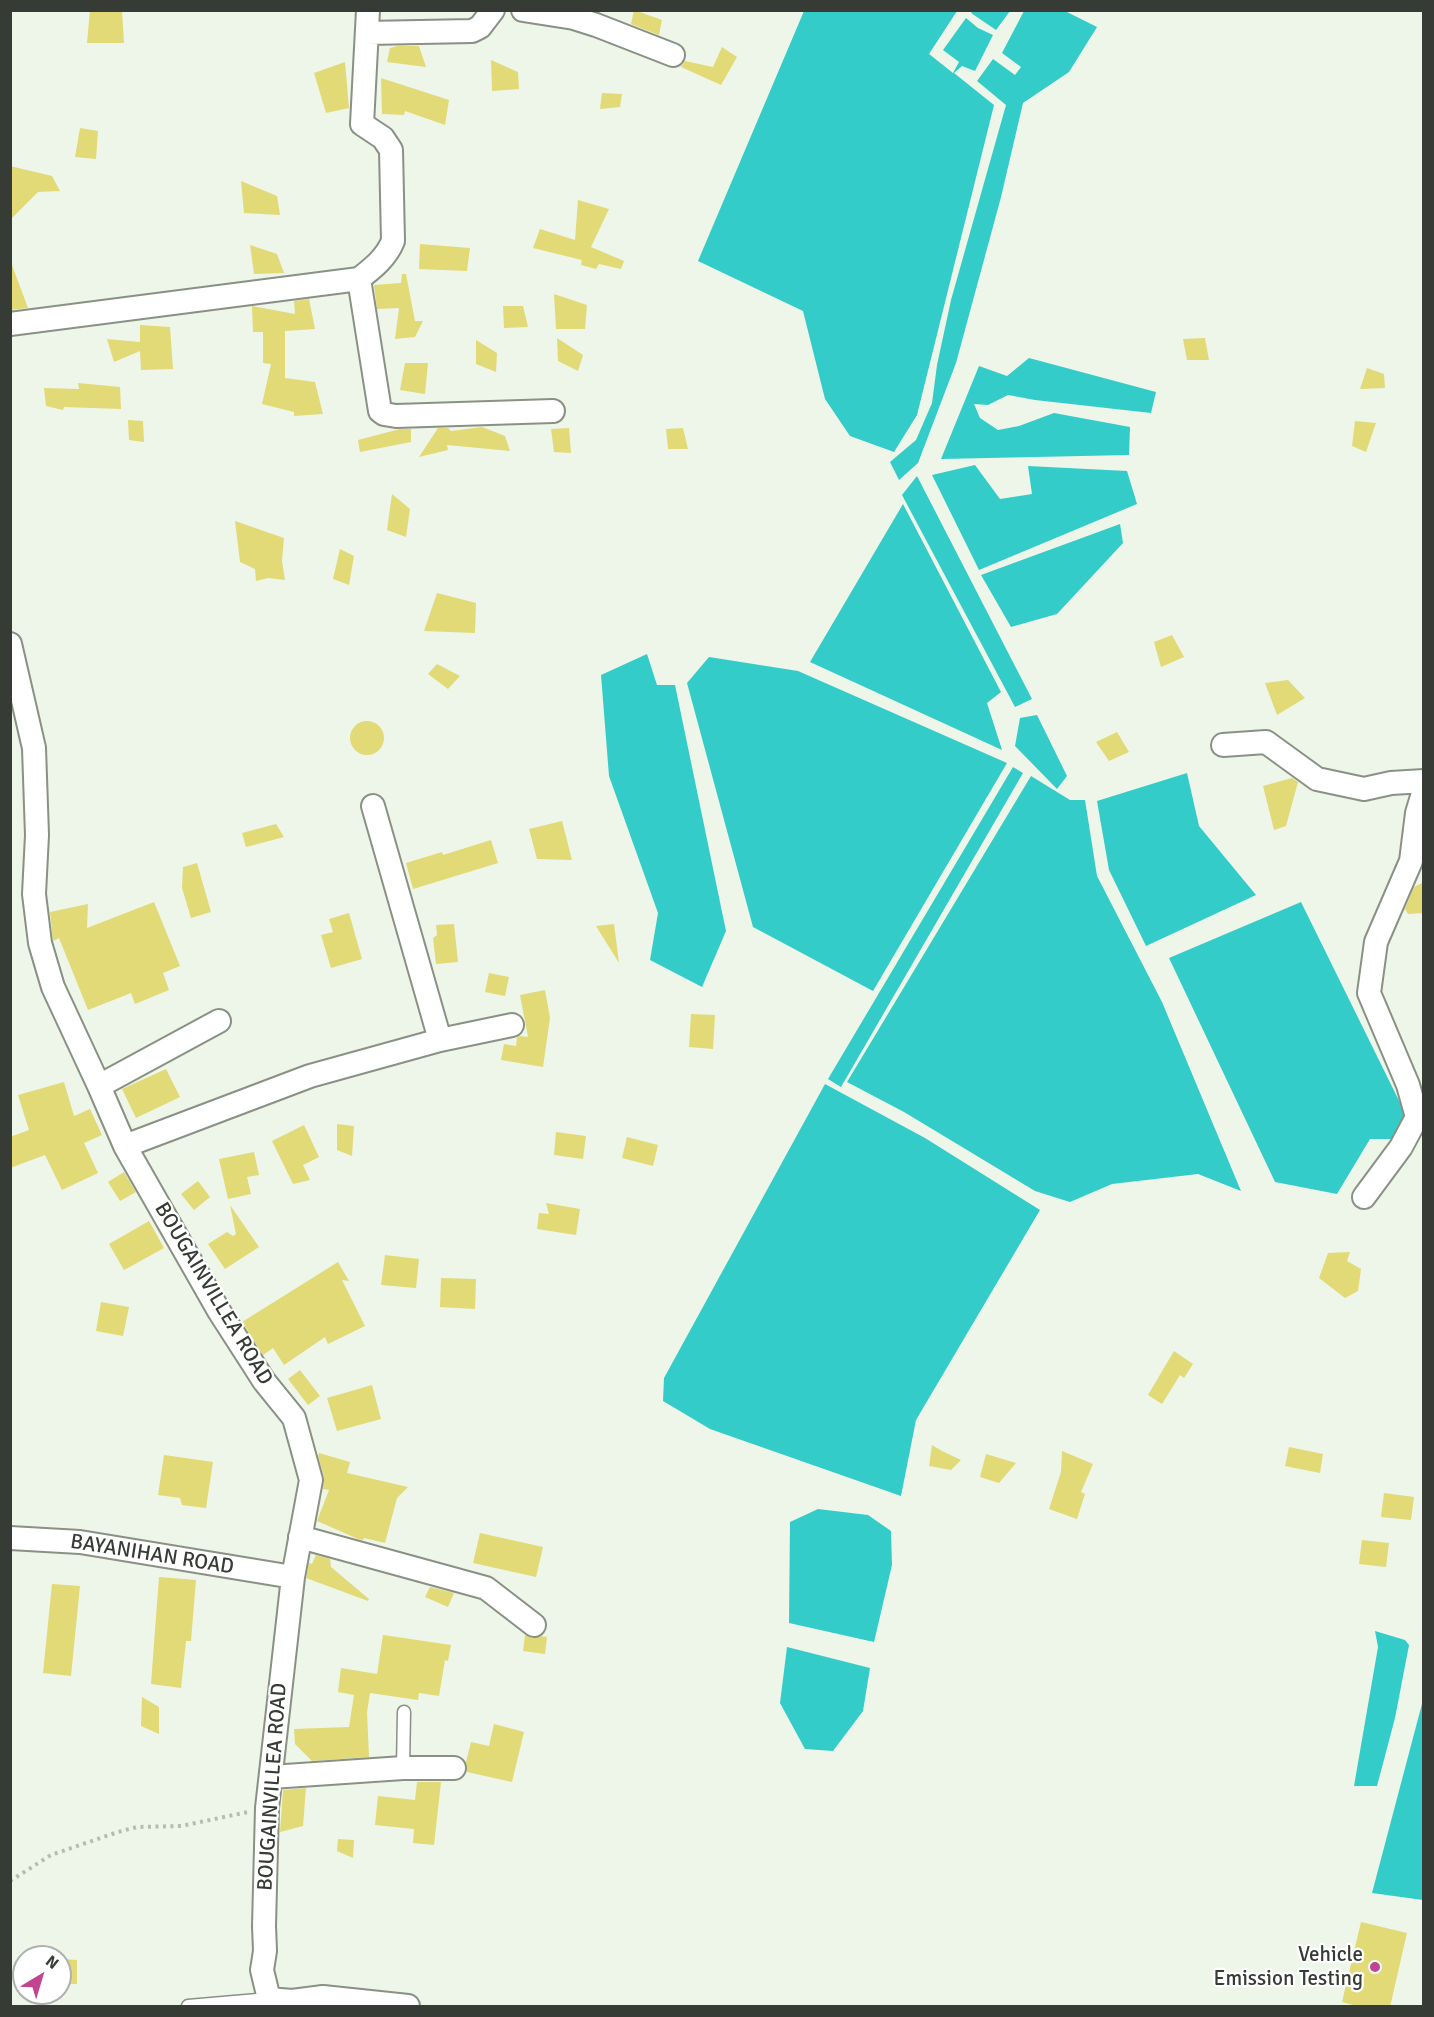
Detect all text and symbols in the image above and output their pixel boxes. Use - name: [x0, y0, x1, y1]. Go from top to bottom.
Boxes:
- street label: BOUGAINVILLEA ROAD: [149, 1198, 277, 1390]
- street label: BAYANIHAN ROAD: [68, 1530, 236, 1580]
- street label: BOUGAINVILLEA ROAD: [253, 1682, 293, 1892]
- place label: Vehicle Emission Testing: [1214, 1942, 1363, 1992]
- north arrow: [12, 1945, 72, 2005]
- text: N: [41, 1951, 62, 1974]
- marker: Vehicle Emission Testing: [1368, 1960, 1382, 1974]

